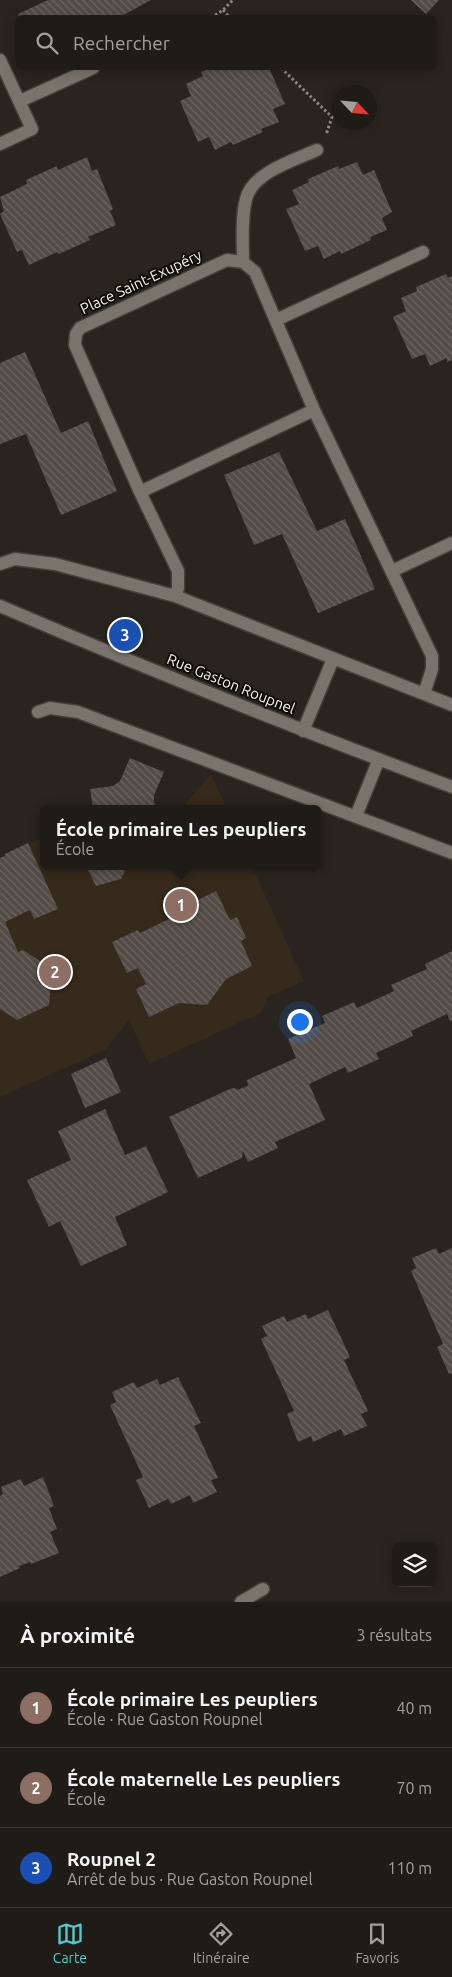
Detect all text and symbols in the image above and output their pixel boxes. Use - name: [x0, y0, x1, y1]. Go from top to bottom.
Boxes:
- search box: [15, 15, 437, 70]
- icon: search: [33, 29, 61, 57]
- text: Rechercher: [73, 32, 170, 54]
- north arrow: [332, 85, 377, 130]
- street label: Place Saint-Exupéry: [77, 246, 204, 317]
- pin: 3: [109, 616, 141, 654]
- street label: Rue Gaston Roupnel: [165, 650, 298, 717]
- popup: [40, 805, 322, 870]
- text: École primaire Les peupliers: [56, 818, 306, 840]
- text: École: [56, 840, 94, 858]
- pin: 1: [165, 886, 197, 924]
- pin: 2: [39, 953, 71, 991]
- your location: [287, 1009, 313, 1035]
- map controls: [392, 1542, 437, 1587]
- button: layers: [392, 1542, 437, 1587]
- text: À proximité: [20, 1623, 135, 1647]
- text: 3 résultats: [356, 1626, 432, 1644]
- text: École primaire Les peupliers: [67, 1688, 318, 1710]
- text: 1: [31, 1699, 41, 1717]
- text: 40 m: [396, 1699, 432, 1717]
- text: École · Rue Gaston Roupnel: [67, 1710, 263, 1728]
- text: École maternelle Les peupliers: [67, 1768, 341, 1790]
- text: 2: [31, 1779, 41, 1797]
- text: 70 m: [396, 1779, 432, 1797]
- text: École: [67, 1790, 106, 1808]
- text: Roupnel 2: [67, 1848, 156, 1870]
- text: 3: [31, 1859, 41, 1877]
- text: 110 m: [387, 1859, 432, 1877]
- text: Arrêt de bus · Rue Gaston Roupnel: [67, 1870, 313, 1888]
- tab: Carte: [53, 1920, 87, 1966]
- tab: Itinéraire: [193, 1920, 250, 1966]
- tab: Favoris: [355, 1920, 399, 1966]

